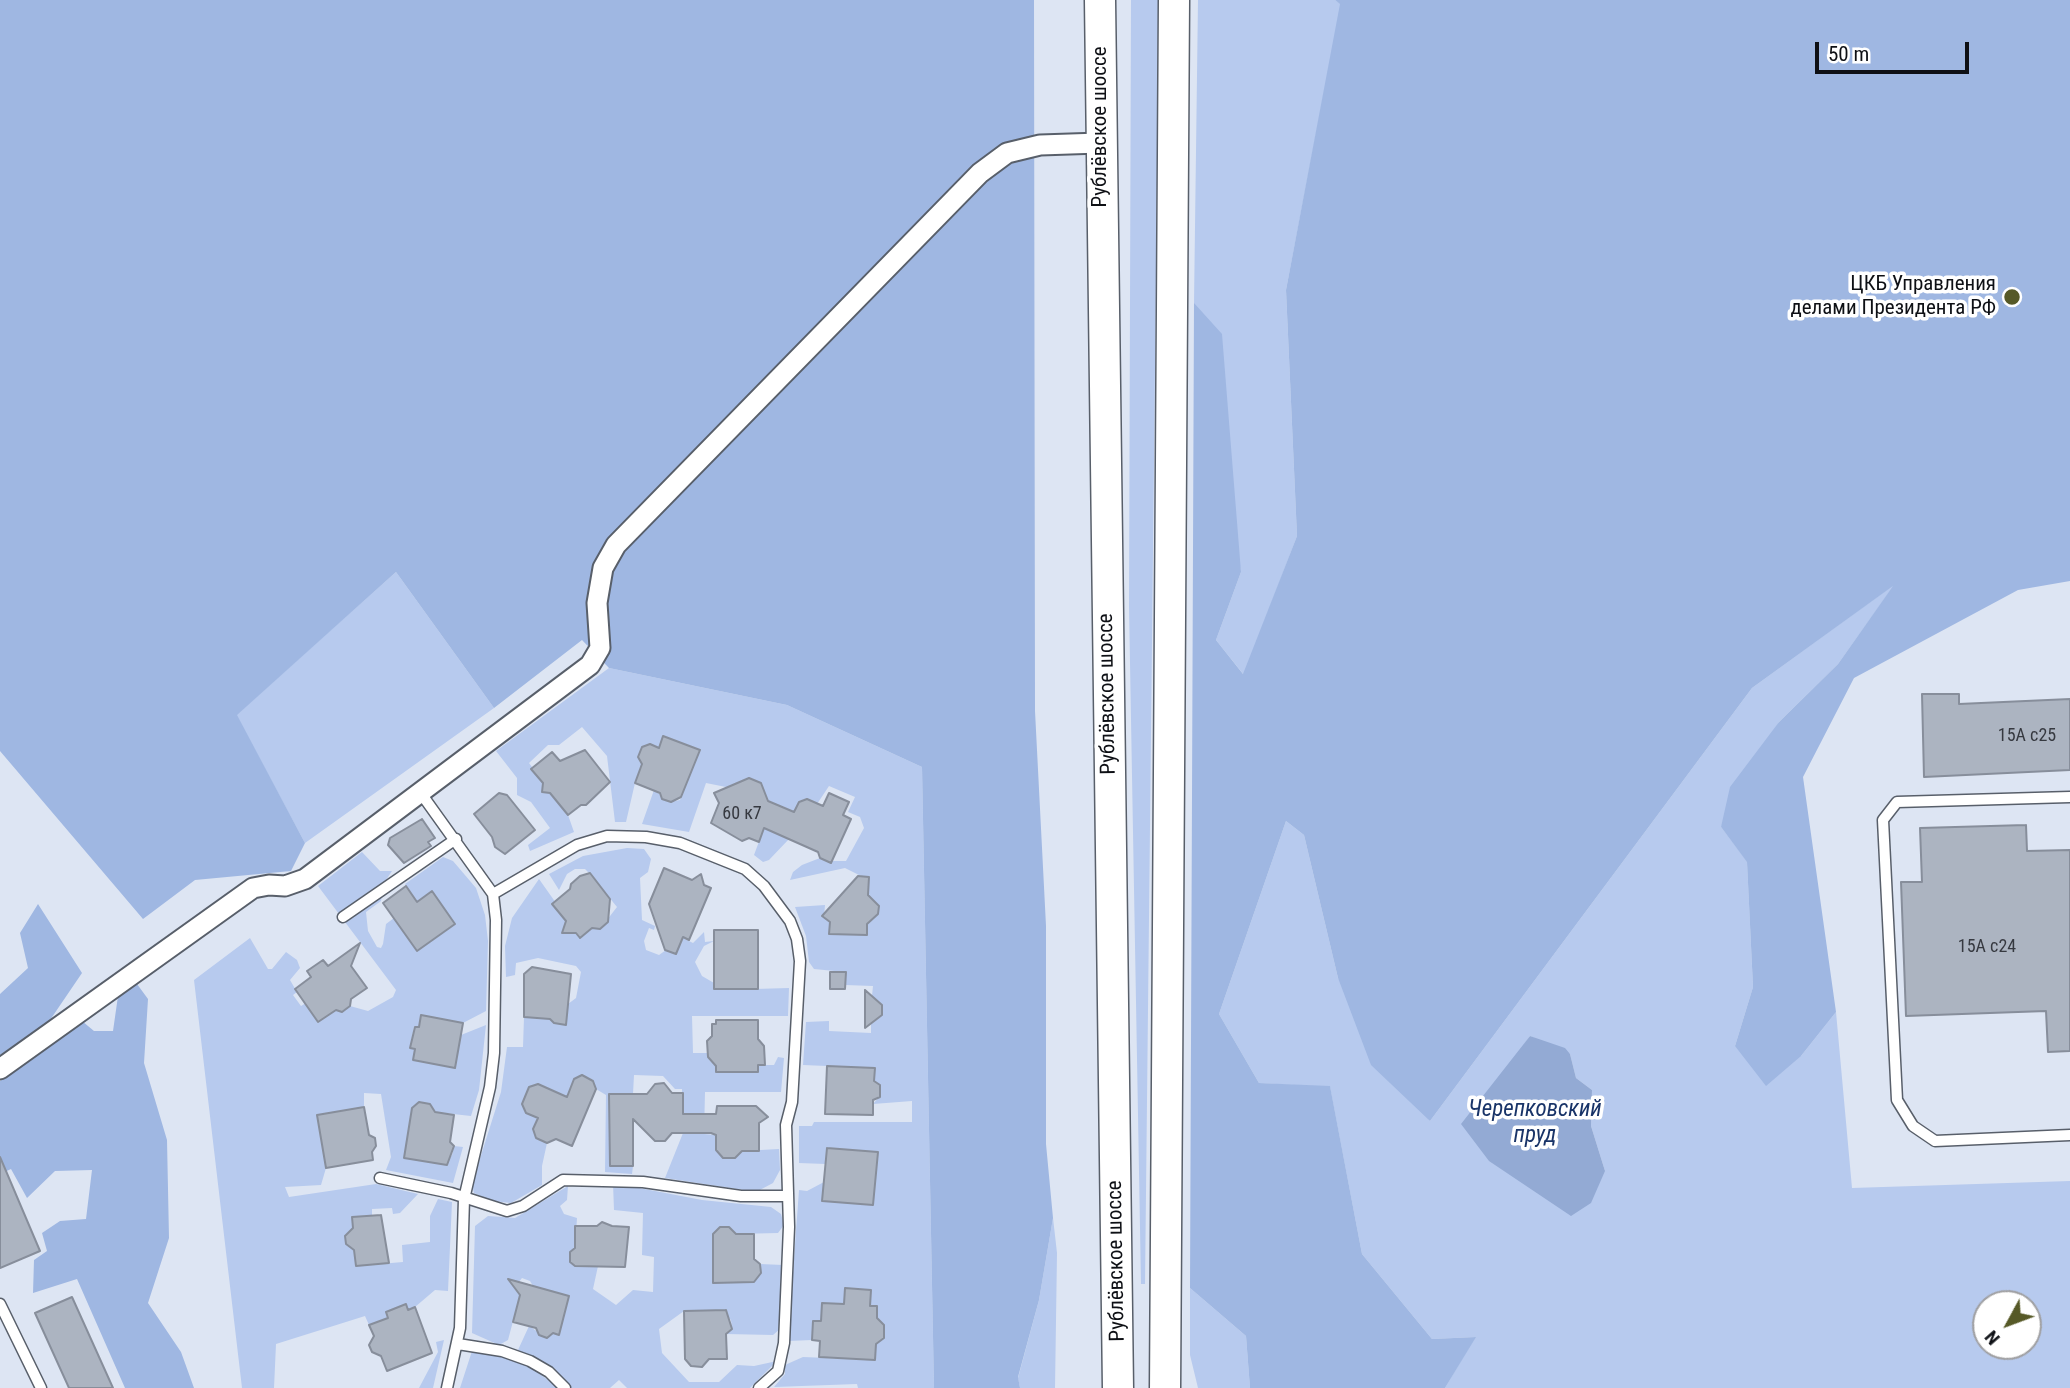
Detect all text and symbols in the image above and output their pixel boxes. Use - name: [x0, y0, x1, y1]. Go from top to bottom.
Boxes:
- scale bar: [1818, 28, 1972, 72]
- text: 50 m: [1828, 42, 1869, 66]
- street label: Рублёвское шоссе: [1088, 46, 1114, 208]
- place label: ЦКБ Управления делами Президента РФ: [1790, 272, 1996, 322]
- marker: ЦКБ Управления делами Президента РФ: [2002, 287, 2022, 307]
- street label: Рублёвское шоссе: [1094, 613, 1122, 775]
- house number: 15А с25: [1998, 725, 2056, 747]
- house number: 60 к7: [722, 803, 762, 825]
- house number: 15А с24: [1958, 936, 2016, 958]
- water label: Черепковский пруд: [1468, 1096, 1602, 1150]
- street label: Рублёвское шоссе: [1103, 1180, 1131, 1342]
- north arrow: [1972, 1290, 2042, 1360]
- text: N: [1980, 1326, 2005, 1350]

